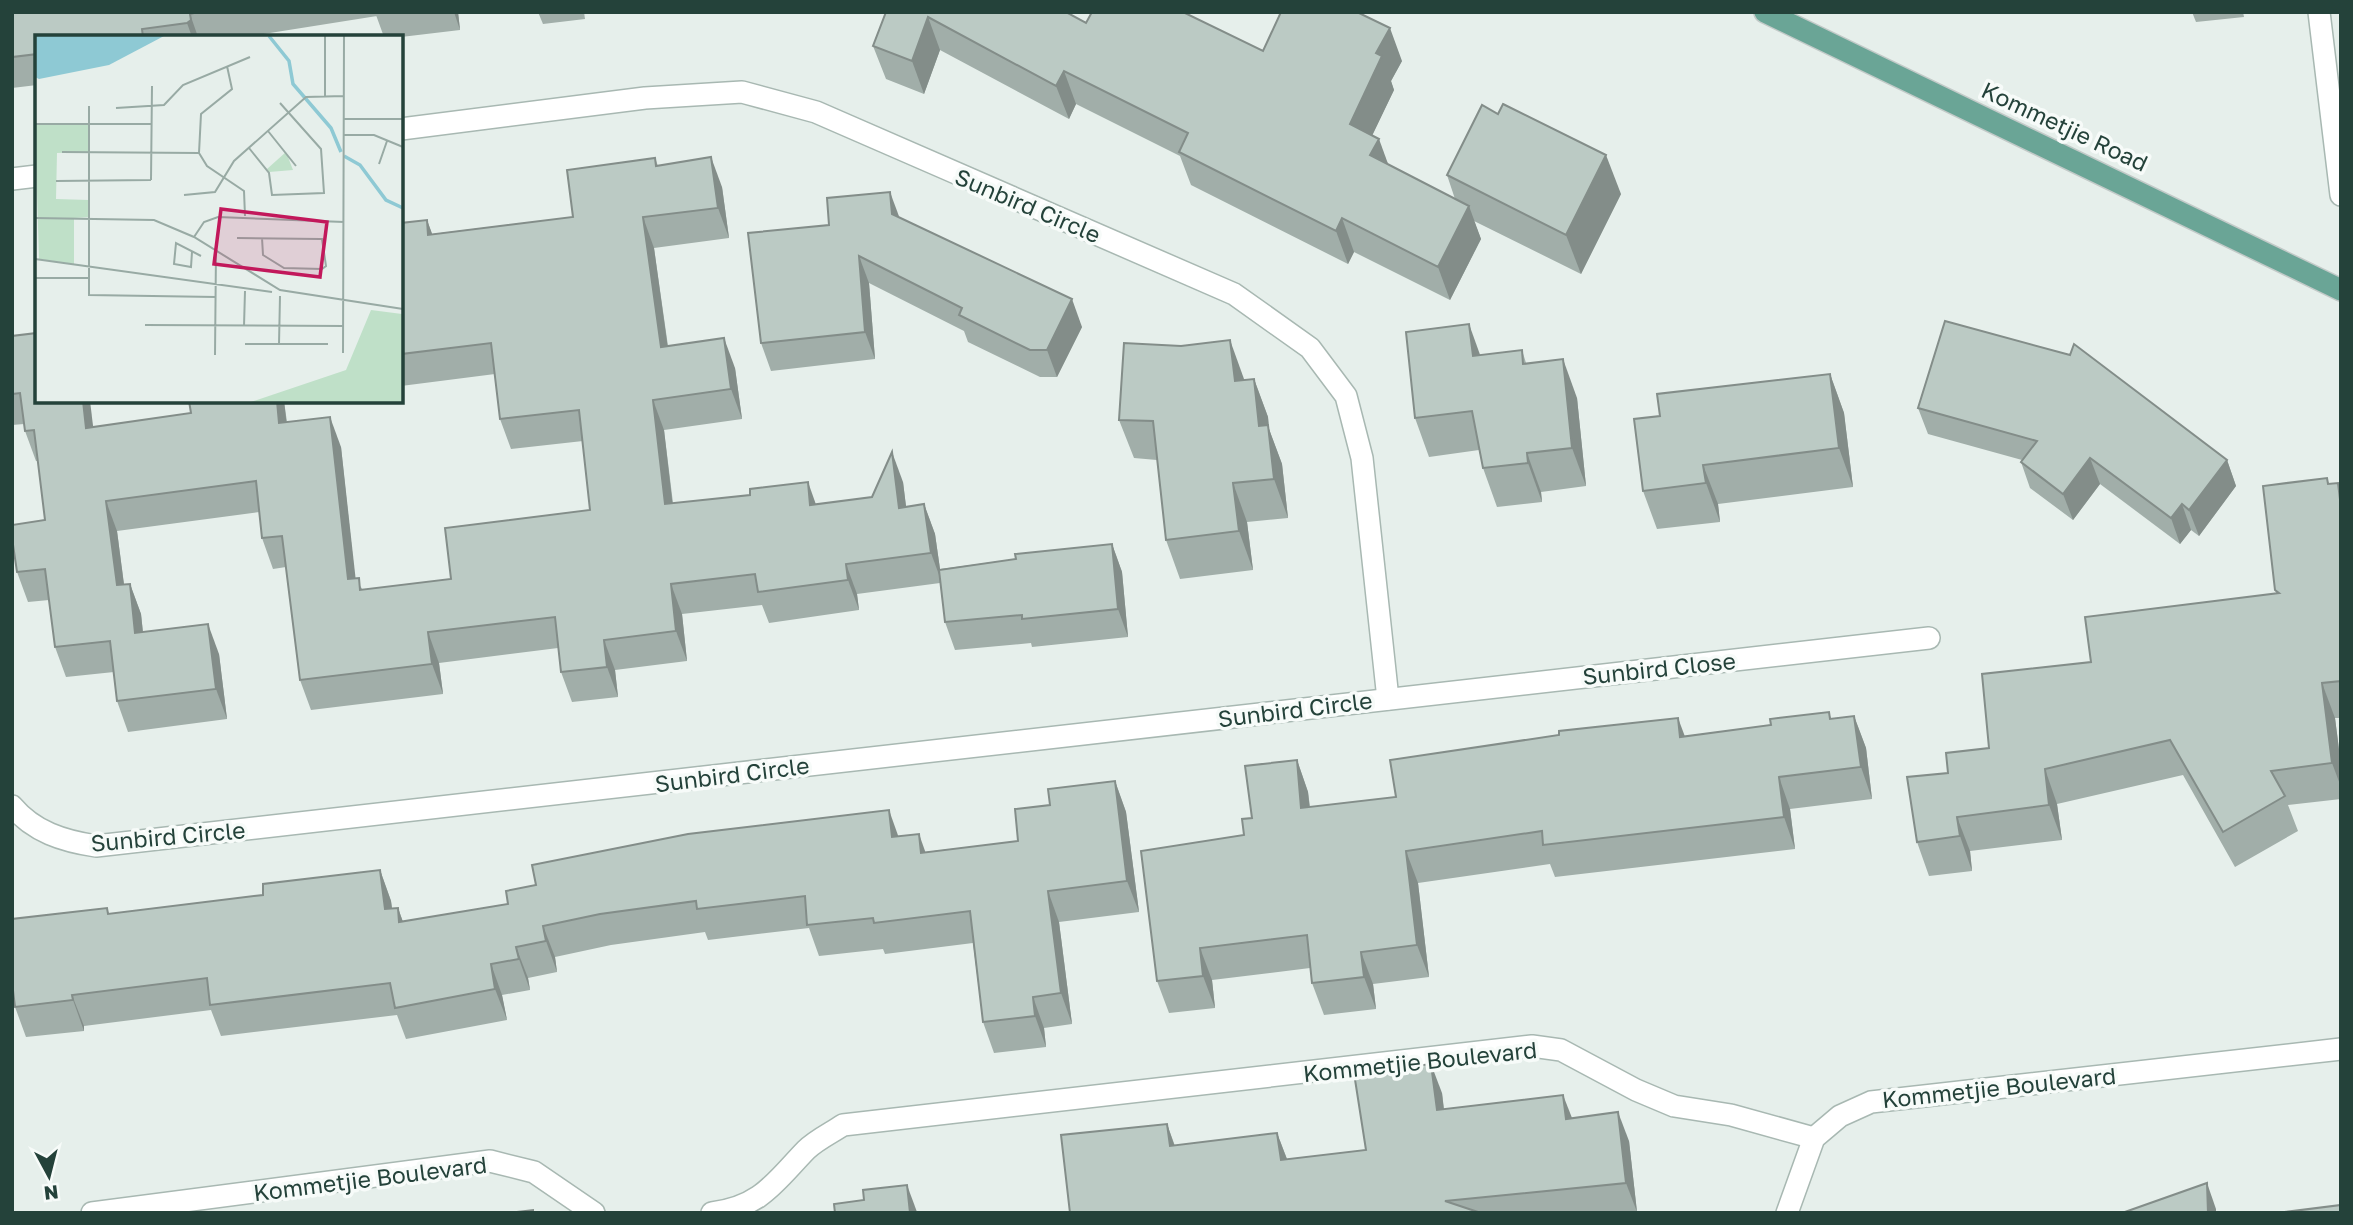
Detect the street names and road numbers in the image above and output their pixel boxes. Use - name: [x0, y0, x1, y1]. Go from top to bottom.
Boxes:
- street label: Kommetjie Road: [1977, 75, 2153, 177]
- street label: Sunbird Circle: [951, 162, 1105, 248]
- street label: Sunbird Close: [1581, 646, 1737, 690]
- street label: Sunbird Circle: [1216, 686, 1374, 732]
- street label: Sunbird Circle: [653, 751, 811, 797]
- street label: Sunbird Circle: [89, 815, 247, 857]
- street label: Kommetjie Boulevard: [1302, 1035, 1538, 1087]
- street label: Kommetjie Boulevard: [1881, 1061, 2117, 1113]
- street label: Kommetjie Boulevard: [252, 1150, 488, 1206]

